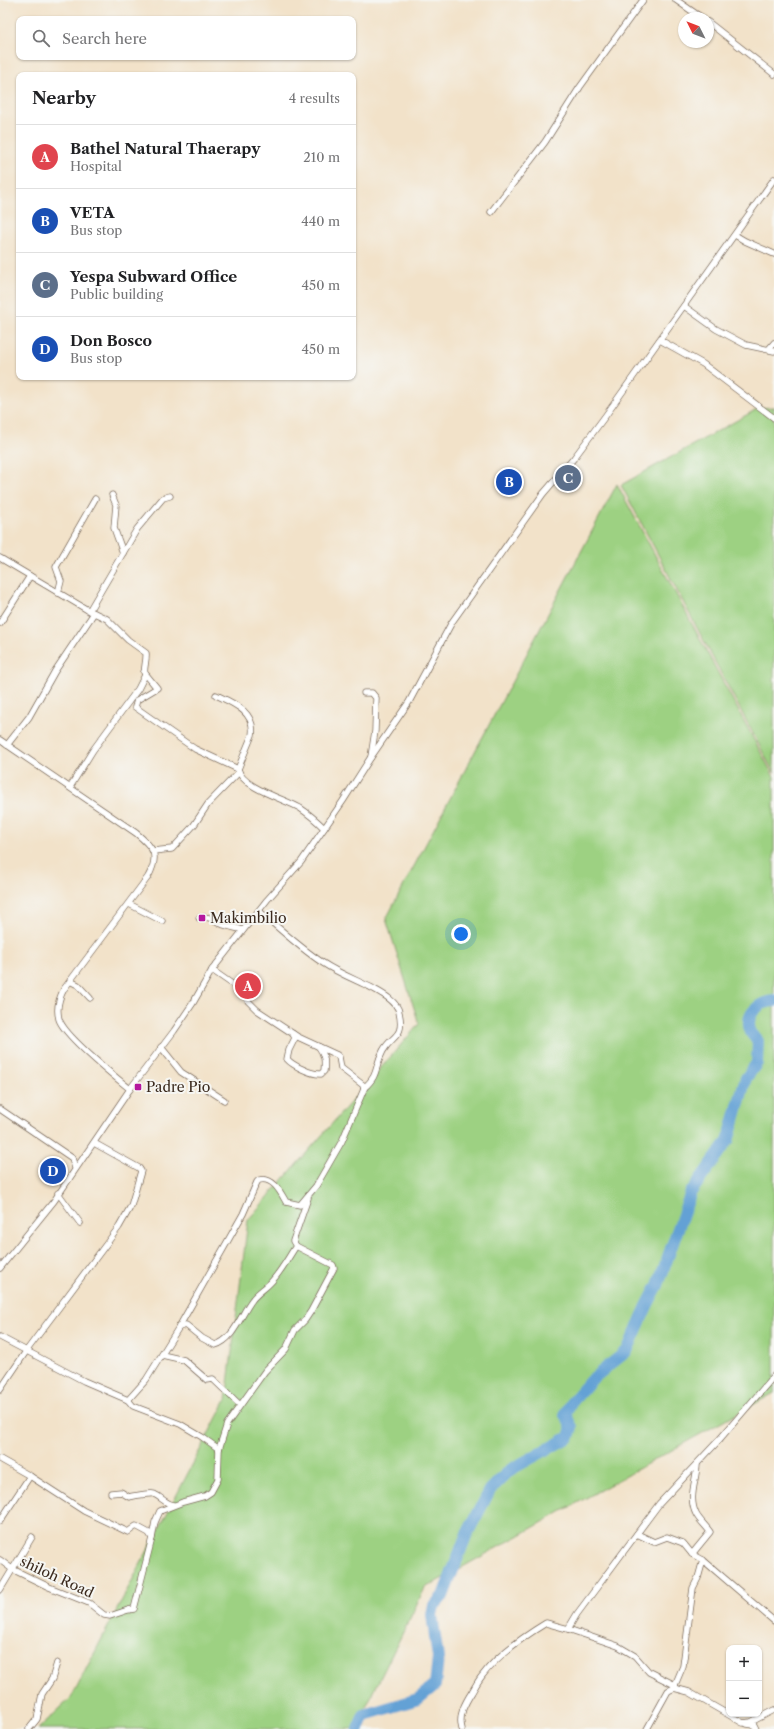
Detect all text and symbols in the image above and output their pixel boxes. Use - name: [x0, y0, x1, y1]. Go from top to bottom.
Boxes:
- north arrow: [678, 12, 714, 48]
- search box: [16, 16, 356, 60]
- icon: search: [30, 27, 52, 49]
- text: Search here: [62, 29, 147, 48]
- text: Nearby: [32, 88, 96, 108]
- text: 4 results: [289, 90, 340, 106]
- text: Bathel Natural Thaerapy: [70, 139, 260, 158]
- text: A: [40, 149, 50, 165]
- text: 210 m: [303, 149, 340, 165]
- text: Hospital: [70, 158, 122, 174]
- text: VETA: [70, 203, 115, 222]
- text: B: [40, 213, 50, 229]
- text: 440 m: [301, 213, 340, 229]
- text: Bus stop: [70, 222, 122, 238]
- text: Yespa Subward Office: [70, 267, 237, 286]
- text: C: [40, 277, 50, 293]
- text: 450 m: [302, 277, 340, 293]
- text: Public building: [70, 286, 163, 302]
- text: Don Bosco: [70, 331, 152, 350]
- text: D: [39, 341, 51, 357]
- text: 450 m: [302, 341, 340, 357]
- text: Bus stop: [70, 350, 122, 366]
- pin: C: [555, 463, 581, 493]
- pin: B: [496, 467, 522, 497]
- place label: Makimbilio: [210, 909, 287, 927]
- marker: Makimbilio: [197, 913, 207, 923]
- your location: [451, 924, 471, 944]
- pin: A: [235, 971, 261, 1001]
- place label: Padre Pio: [146, 1078, 210, 1096]
- marker: Padre Pio: [133, 1082, 143, 1092]
- pin: D: [40, 1156, 66, 1186]
- street label: shiloh Road: [17, 1552, 97, 1602]
- map controls: [726, 1645, 762, 1717]
- button: +: [726, 1645, 762, 1681]
- button: −: [726, 1681, 762, 1717]

